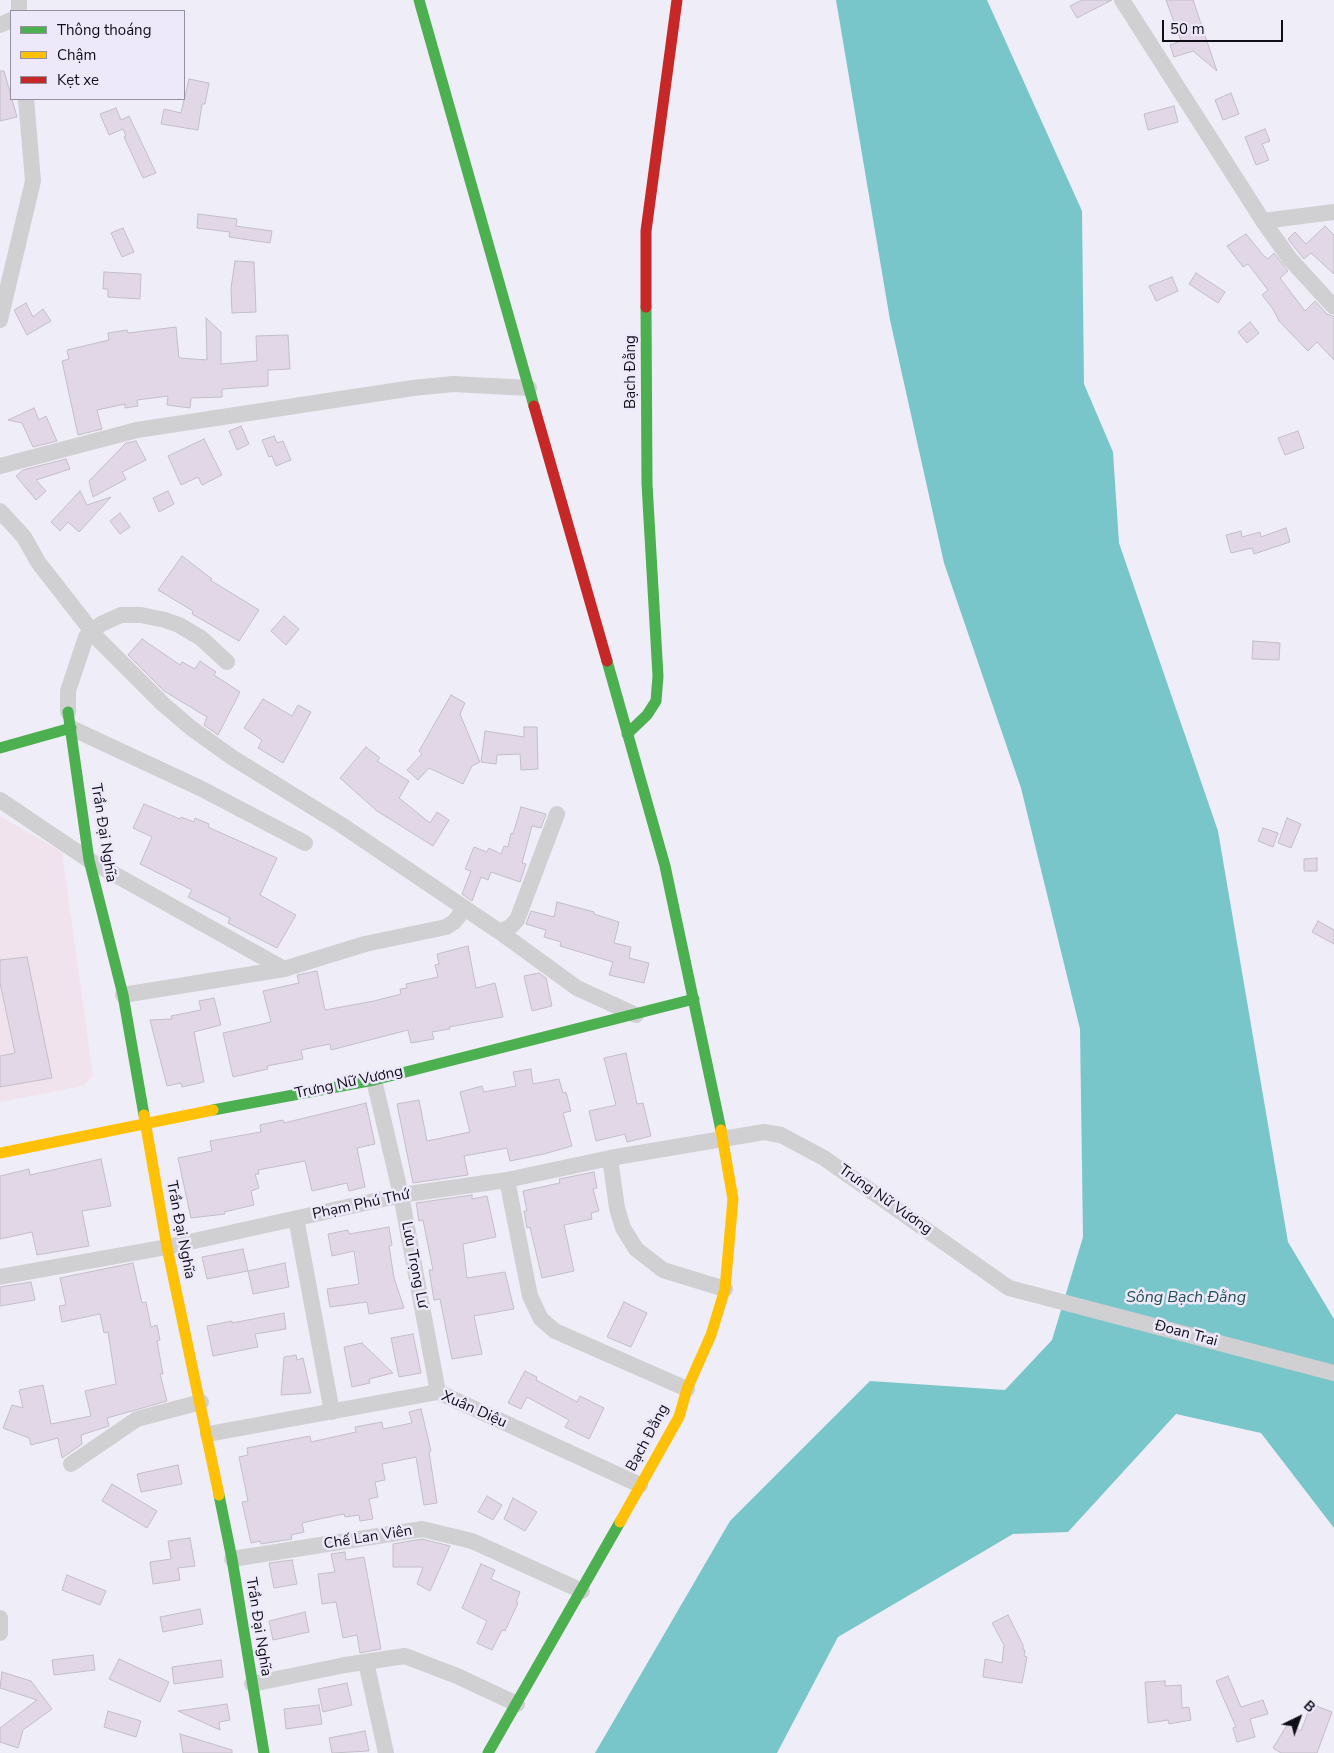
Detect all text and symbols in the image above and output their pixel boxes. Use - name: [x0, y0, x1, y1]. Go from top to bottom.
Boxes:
- legend: [10, 10, 185, 100]
- scale bar: [1164, 10, 1285, 42]
- text: 50 m: [1170, 19, 1205, 39]
- text: Thông thoáng: [57, 20, 151, 40]
- text: Chậm: [57, 45, 96, 65]
- text: Kẹt xe: [57, 70, 99, 90]
- street label: Bạch Đằng: [622, 335, 640, 409]
- street label: Trần Đại Nghĩa: [86, 782, 120, 884]
- street label: Trưng Nữ Vương: [293, 1063, 405, 1103]
- street label: Trưng Nữ Vương: [835, 1161, 935, 1239]
- street label: Trần Đại Nghĩa: [162, 1179, 198, 1281]
- street label: Phạm Phú Thứ: [311, 1186, 411, 1224]
- street label: Lưu Trọng Lư: [397, 1220, 431, 1310]
- water label: Sông Bạch Đằng: [1126, 1288, 1246, 1308]
- street label: Đoan Trai: [1153, 1317, 1219, 1351]
- street label: Xuân Diệu: [439, 1388, 509, 1432]
- street label: Bạch Đằng: [623, 1401, 673, 1475]
- street label: Chế Lan Viên: [323, 1522, 413, 1554]
- street label: Trần Đại Nghĩa: [241, 1576, 275, 1678]
- north arrow: [1274, 1693, 1324, 1743]
- text: B: [1299, 1696, 1319, 1717]

